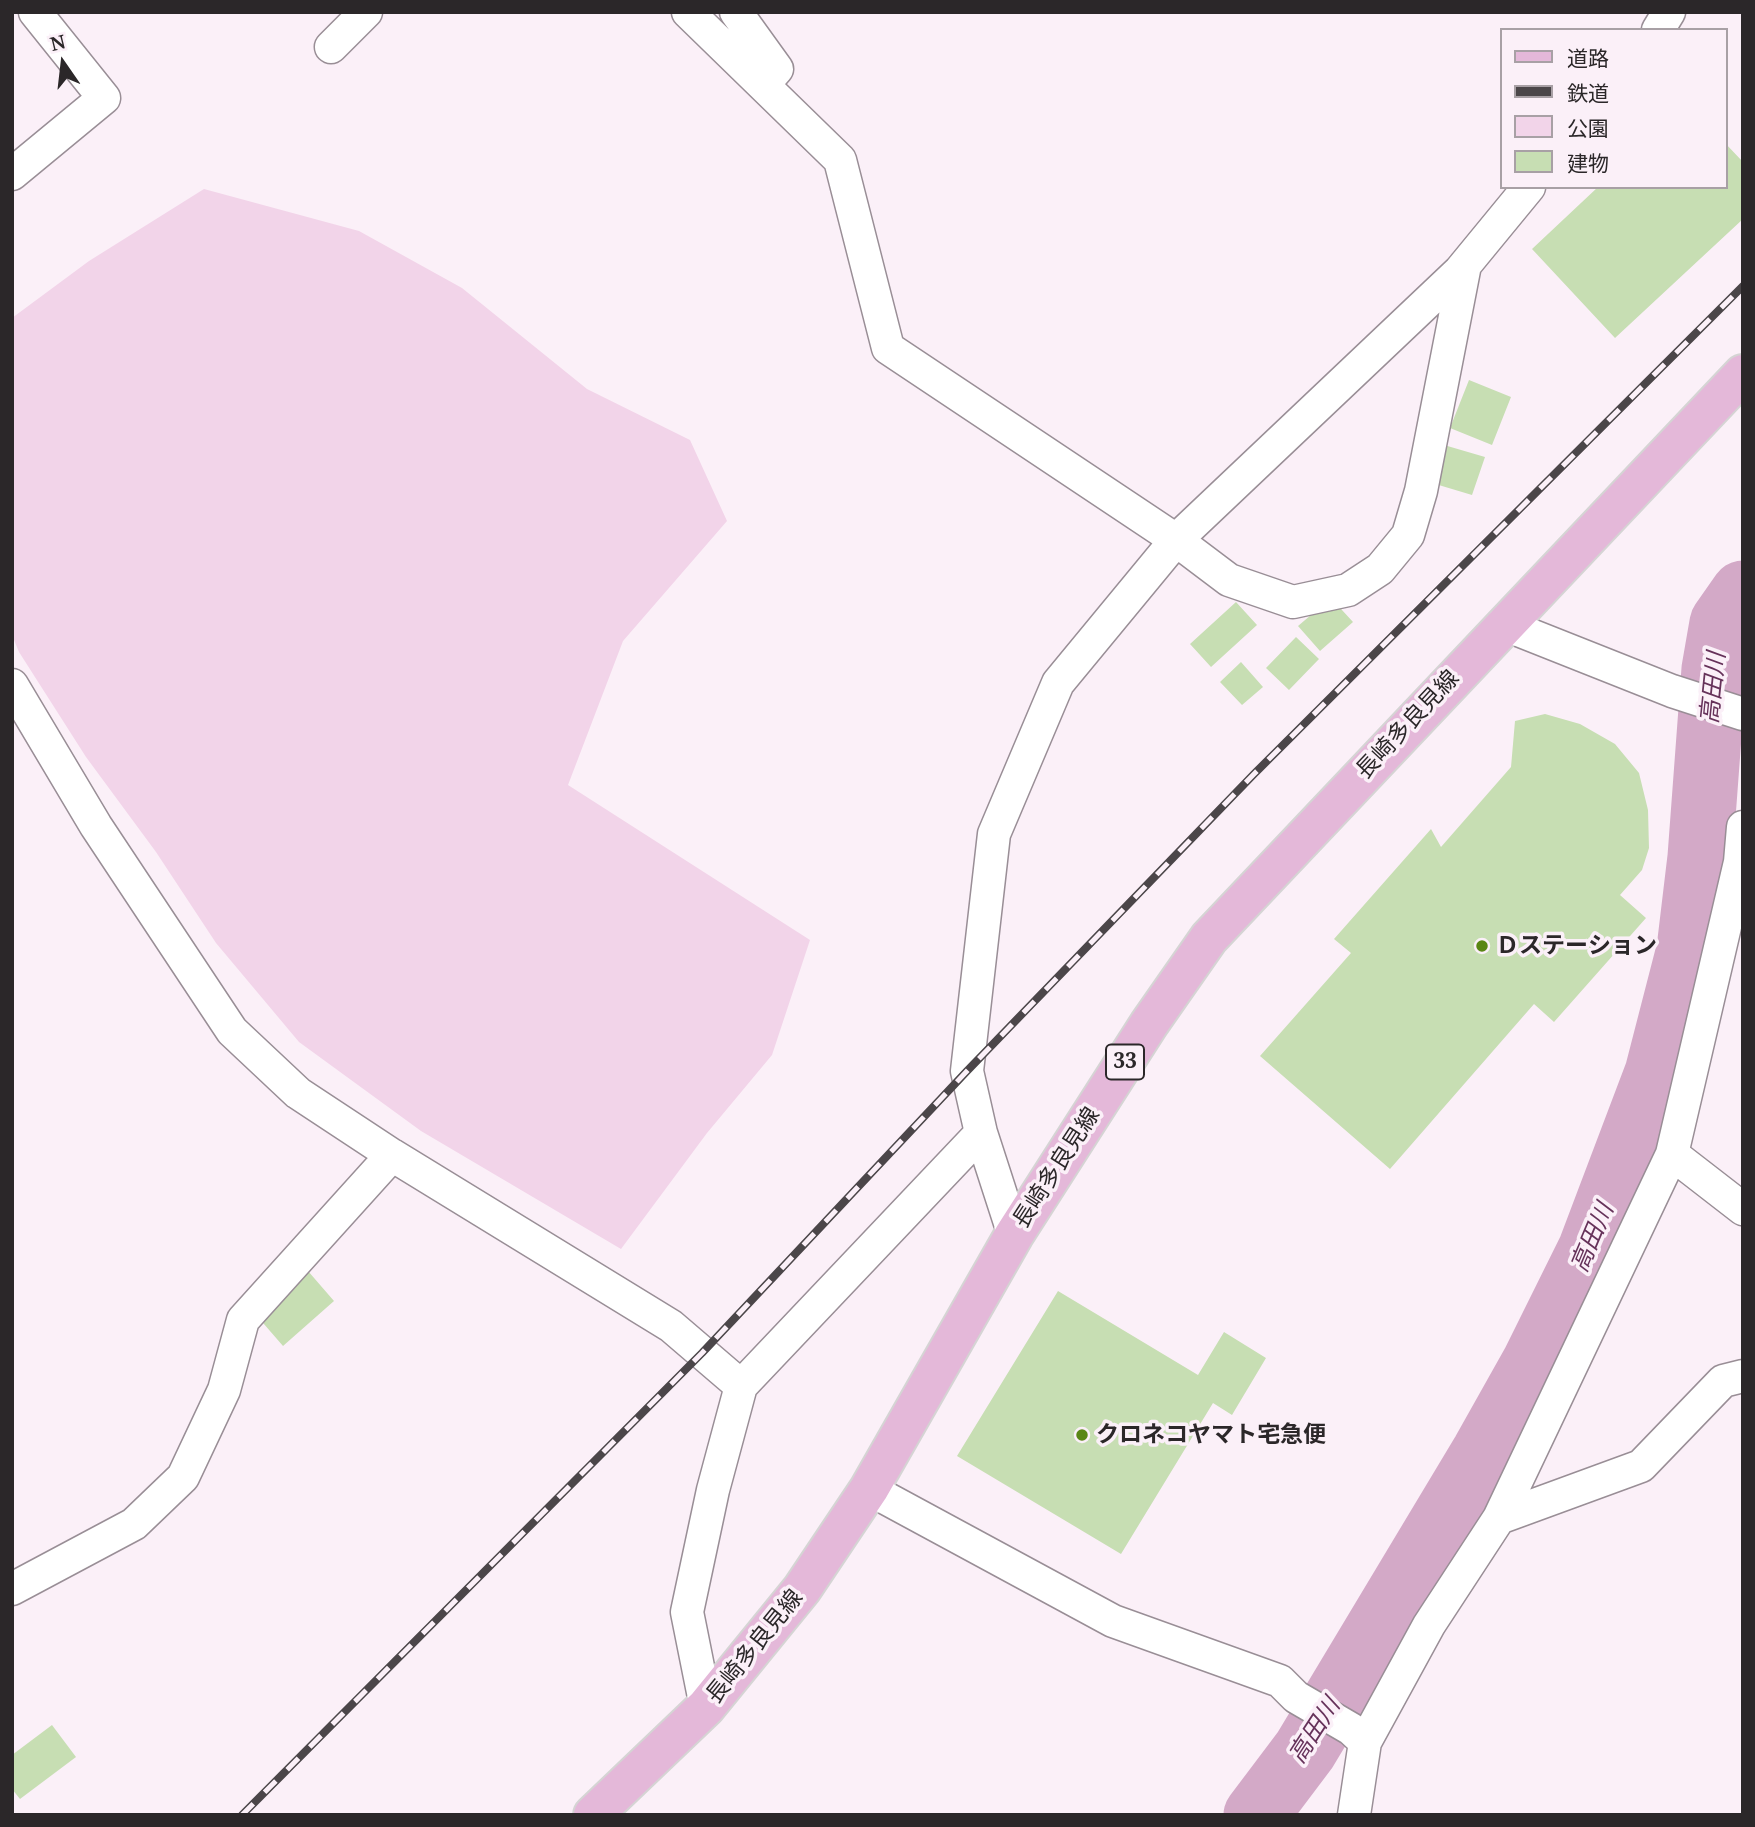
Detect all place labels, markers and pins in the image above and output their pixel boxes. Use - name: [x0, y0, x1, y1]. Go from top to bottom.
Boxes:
- place label: Ｄステーション: [1496, 932, 1657, 960]
- marker: Ｄステーション: [1474, 938, 1490, 954]
- place label: クロネコヤマト宅急便: [1096, 1421, 1326, 1449]
- marker: クロネコヤマト宅急便: [1074, 1427, 1090, 1443]

